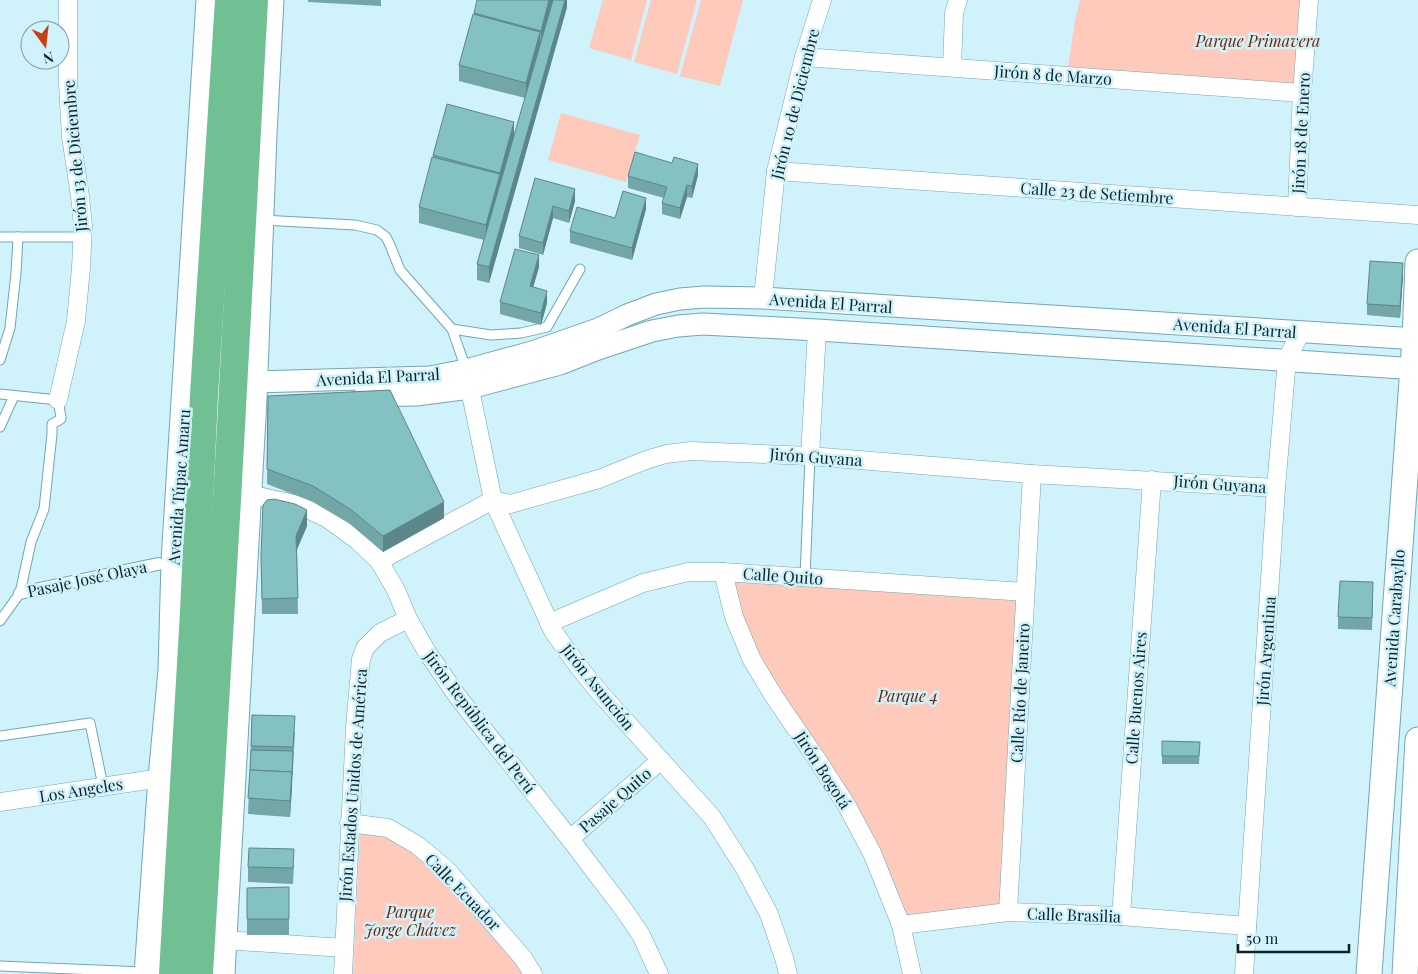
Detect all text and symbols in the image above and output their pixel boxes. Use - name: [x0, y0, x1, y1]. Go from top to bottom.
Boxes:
- north arrow: [20, 20, 70, 70]
- street label: Jirón 10 de Diciembre: [765, 26, 823, 182]
- park label: Parque Primavera: [1195, 30, 1320, 51]
- text: N: [41, 48, 56, 69]
- street label: Jirón 8 de Marzo: [992, 60, 1113, 89]
- street label: Jirón 18 de Enero: [1287, 72, 1314, 195]
- street label: Jirón 13 de Diciembre: [57, 79, 92, 234]
- street label: Calle 23 de Setiembre: [1020, 177, 1174, 208]
- street label: Avenida El Parral: [768, 288, 894, 317]
- street label: Avenida El Parral: [1172, 313, 1298, 342]
- street label: Avenida El Parral: [315, 363, 441, 390]
- street label: Avenida Túpac Amaru: [163, 408, 194, 567]
- street label: Jirón Guyana: [768, 443, 863, 470]
- street label: Jirón Guyana: [1172, 470, 1267, 497]
- street label: Avenida Carabayllo: [1378, 548, 1409, 688]
- street label: Pasaje José Olaya: [25, 556, 149, 601]
- street label: Calle Quito: [742, 562, 824, 589]
- street label: Jirón Argentina: [1251, 596, 1280, 707]
- street label: Calle Río de Janeiro: [1005, 622, 1034, 763]
- street label: Calle Buenos Aires: [1120, 631, 1151, 765]
- street label: Jirón Asunción: [556, 638, 640, 735]
- street label: Jirón República del Perú: [419, 645, 541, 797]
- street label: Jirón Estados Unidos de América: [334, 668, 371, 903]
- park label: Parque 4: [877, 685, 938, 706]
- street label: Jirón Bogotá: [790, 726, 856, 813]
- street label: Pasaje Quito: [574, 762, 655, 837]
- street label: Los Angeles: [38, 773, 124, 806]
- street label: Calle Ecuador: [421, 848, 506, 935]
- park label: Parque Jorge Chávez: [364, 901, 457, 940]
- street label: Calle Brasilia: [1027, 902, 1121, 927]
- scale bar: [1238, 922, 1349, 954]
- text: 50 m: [1246, 928, 1279, 948]

